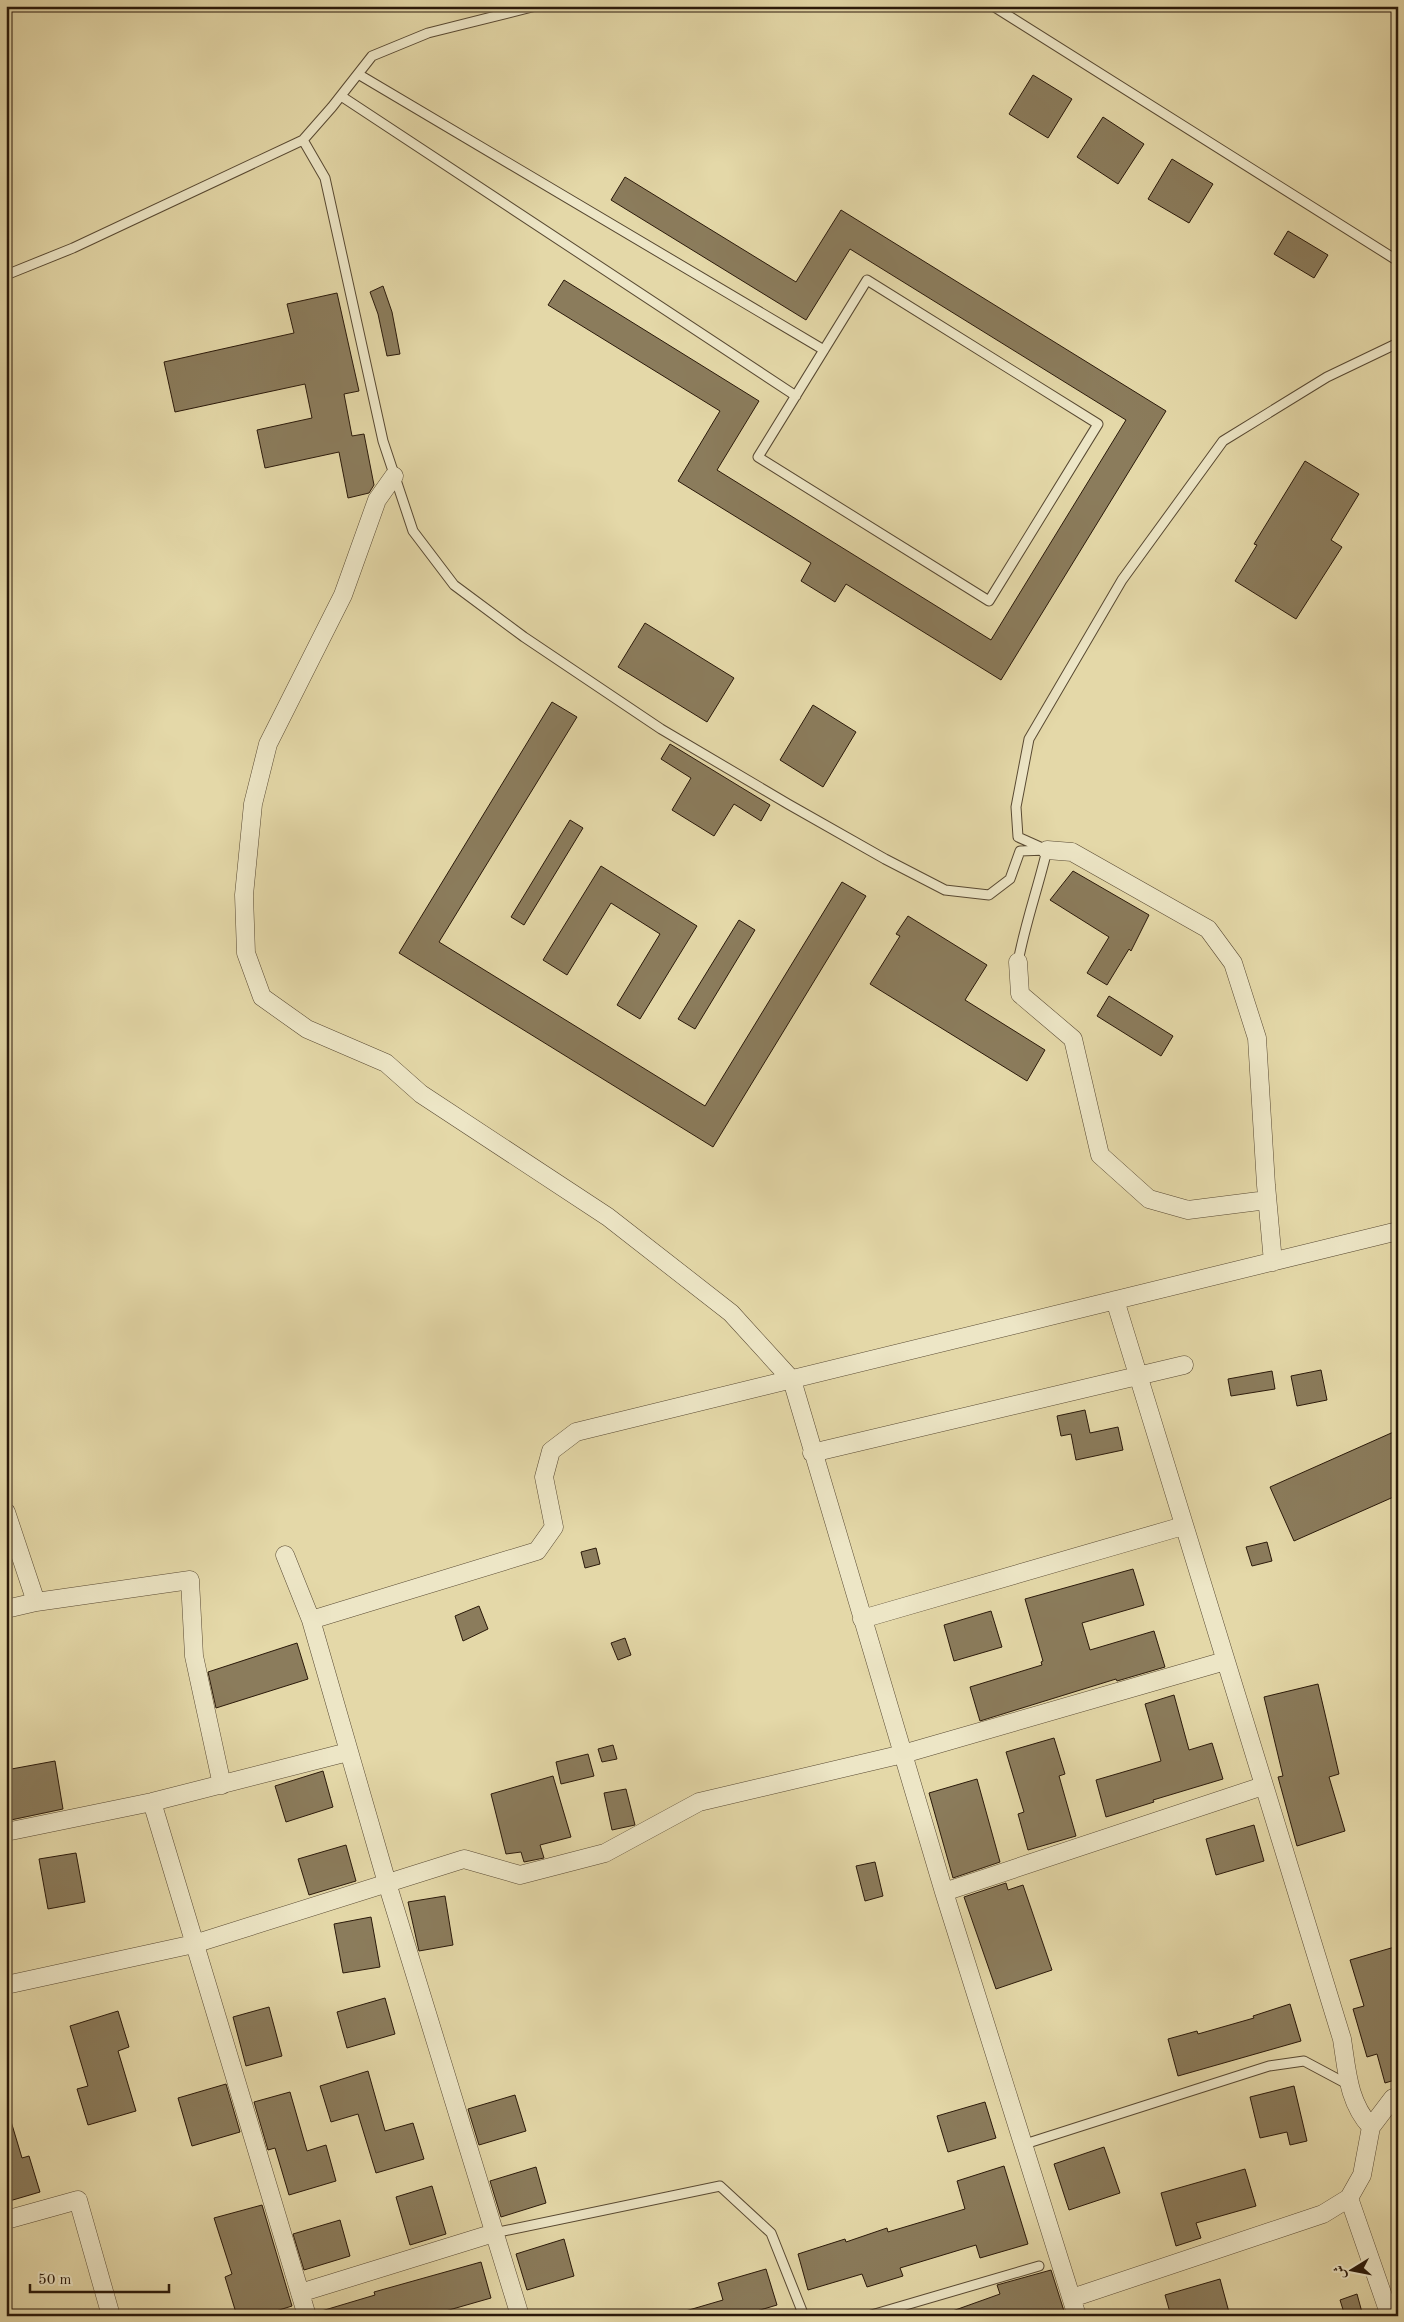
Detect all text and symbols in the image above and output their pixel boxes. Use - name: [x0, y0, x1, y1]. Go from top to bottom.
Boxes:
- north arrow: [1326, 2244, 1376, 2294]
- scale bar: [30, 2262, 169, 2294]
- text: ش: [1332, 2264, 1348, 2280]
- text: 50 m: [38, 2273, 72, 2288]

